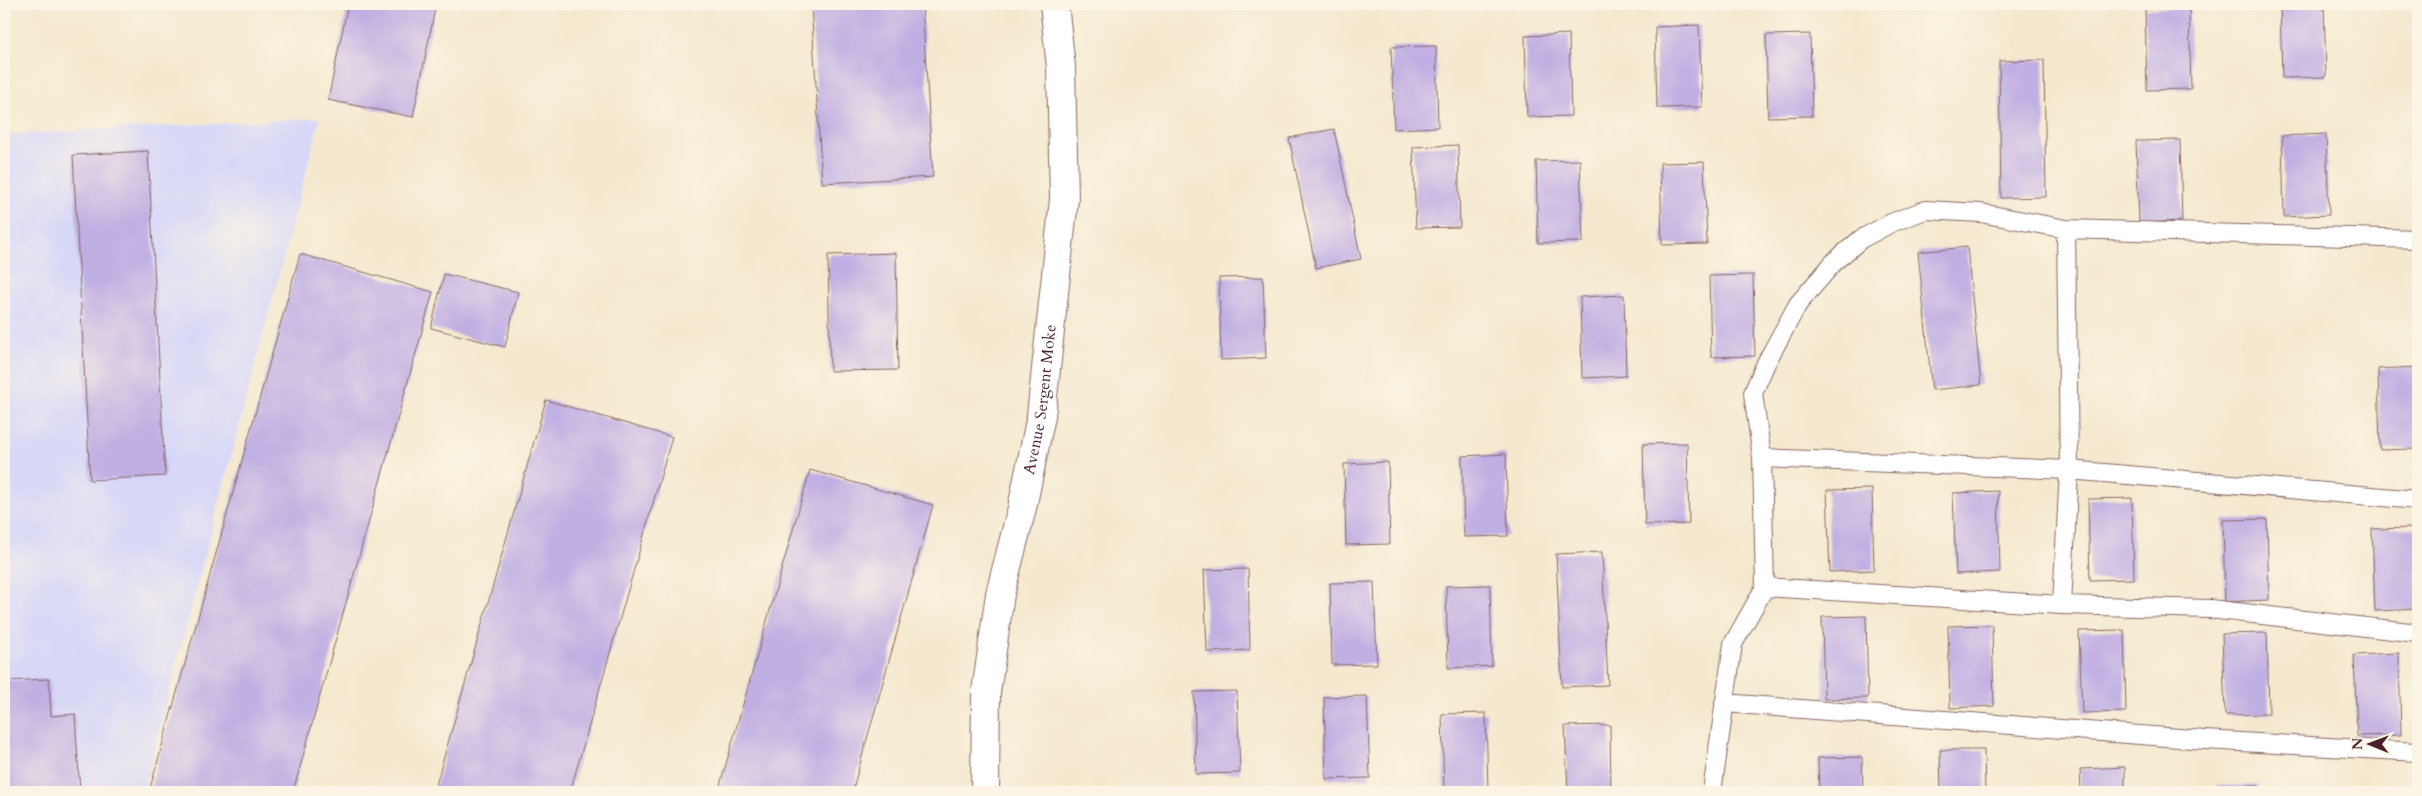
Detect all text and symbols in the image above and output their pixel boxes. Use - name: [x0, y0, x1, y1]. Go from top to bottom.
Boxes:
- street label: Avenue Sergent Moke: [1018, 323, 1062, 476]
- north arrow: [2344, 718, 2394, 768]
- text: N: [2348, 738, 2367, 750]

